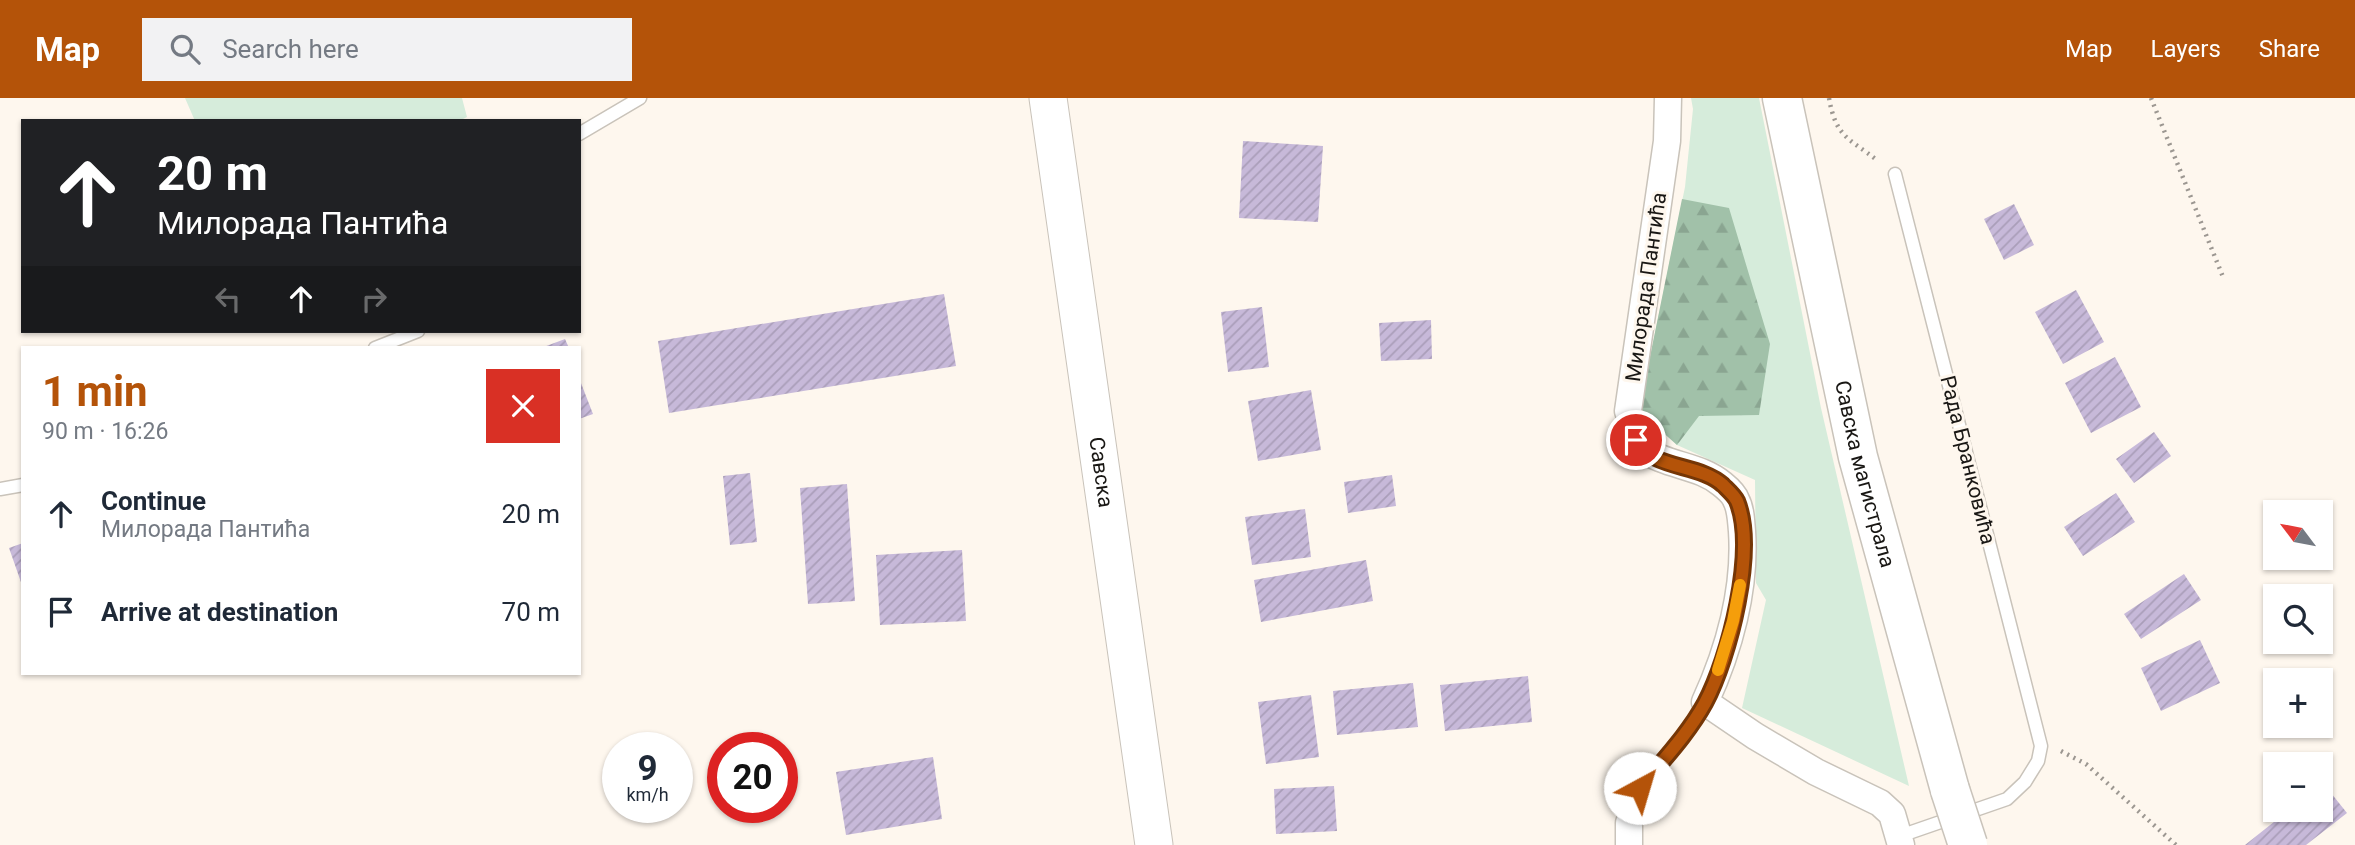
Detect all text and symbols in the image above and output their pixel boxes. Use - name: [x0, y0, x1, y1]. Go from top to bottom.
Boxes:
- search box: [142, 18, 632, 81]
- text: Map: [35, 30, 100, 69]
- icon: search: [166, 30, 204, 68]
- text: Search here: [222, 34, 359, 64]
- text: Map: [2065, 35, 2113, 63]
- text: Layers: [2151, 35, 2221, 63]
- text: Share: [2259, 35, 2320, 63]
- text: 20 m: [157, 145, 268, 202]
- icon: ahead: [42, 147, 133, 238]
- street label: Милорада Пантића: [1621, 191, 1671, 383]
- text: Милорада Пантића: [157, 204, 448, 242]
- icon: left: [209, 280, 247, 318]
- icon: ahead: [282, 280, 320, 318]
- icon: right: [355, 280, 393, 318]
- text: 1 min: [42, 367, 148, 416]
- button: close: [486, 369, 560, 443]
- street label: Рада Бранковића: [1935, 373, 2001, 547]
- street label: Савска магистрала: [1830, 378, 1900, 570]
- pin: [1606, 410, 1666, 470]
- text: 90 m · 16:26: [42, 418, 168, 445]
- icon: arrive: [1617, 421, 1655, 459]
- street label: Савска: [1084, 435, 1118, 509]
- text: Continue: [101, 486, 206, 516]
- icon: ahead: [42, 495, 80, 533]
- text: 20 m: [502, 499, 560, 529]
- north arrow: [2263, 500, 2333, 570]
- map controls: [2263, 500, 2333, 822]
- text: Милорада Пантића: [101, 516, 310, 543]
- button: search: [2263, 584, 2333, 654]
- icon: arrive: [42, 593, 80, 631]
- text: Arrive at destination: [101, 597, 338, 627]
- text: 70 m: [502, 597, 560, 627]
- button: +: [2263, 668, 2333, 738]
- speed limit sign: 20: [707, 732, 798, 823]
- text: 9: [637, 748, 658, 789]
- position arrow: [1603, 751, 1677, 825]
- button: −: [2263, 752, 2333, 822]
- text: km/h: [626, 784, 669, 805]

